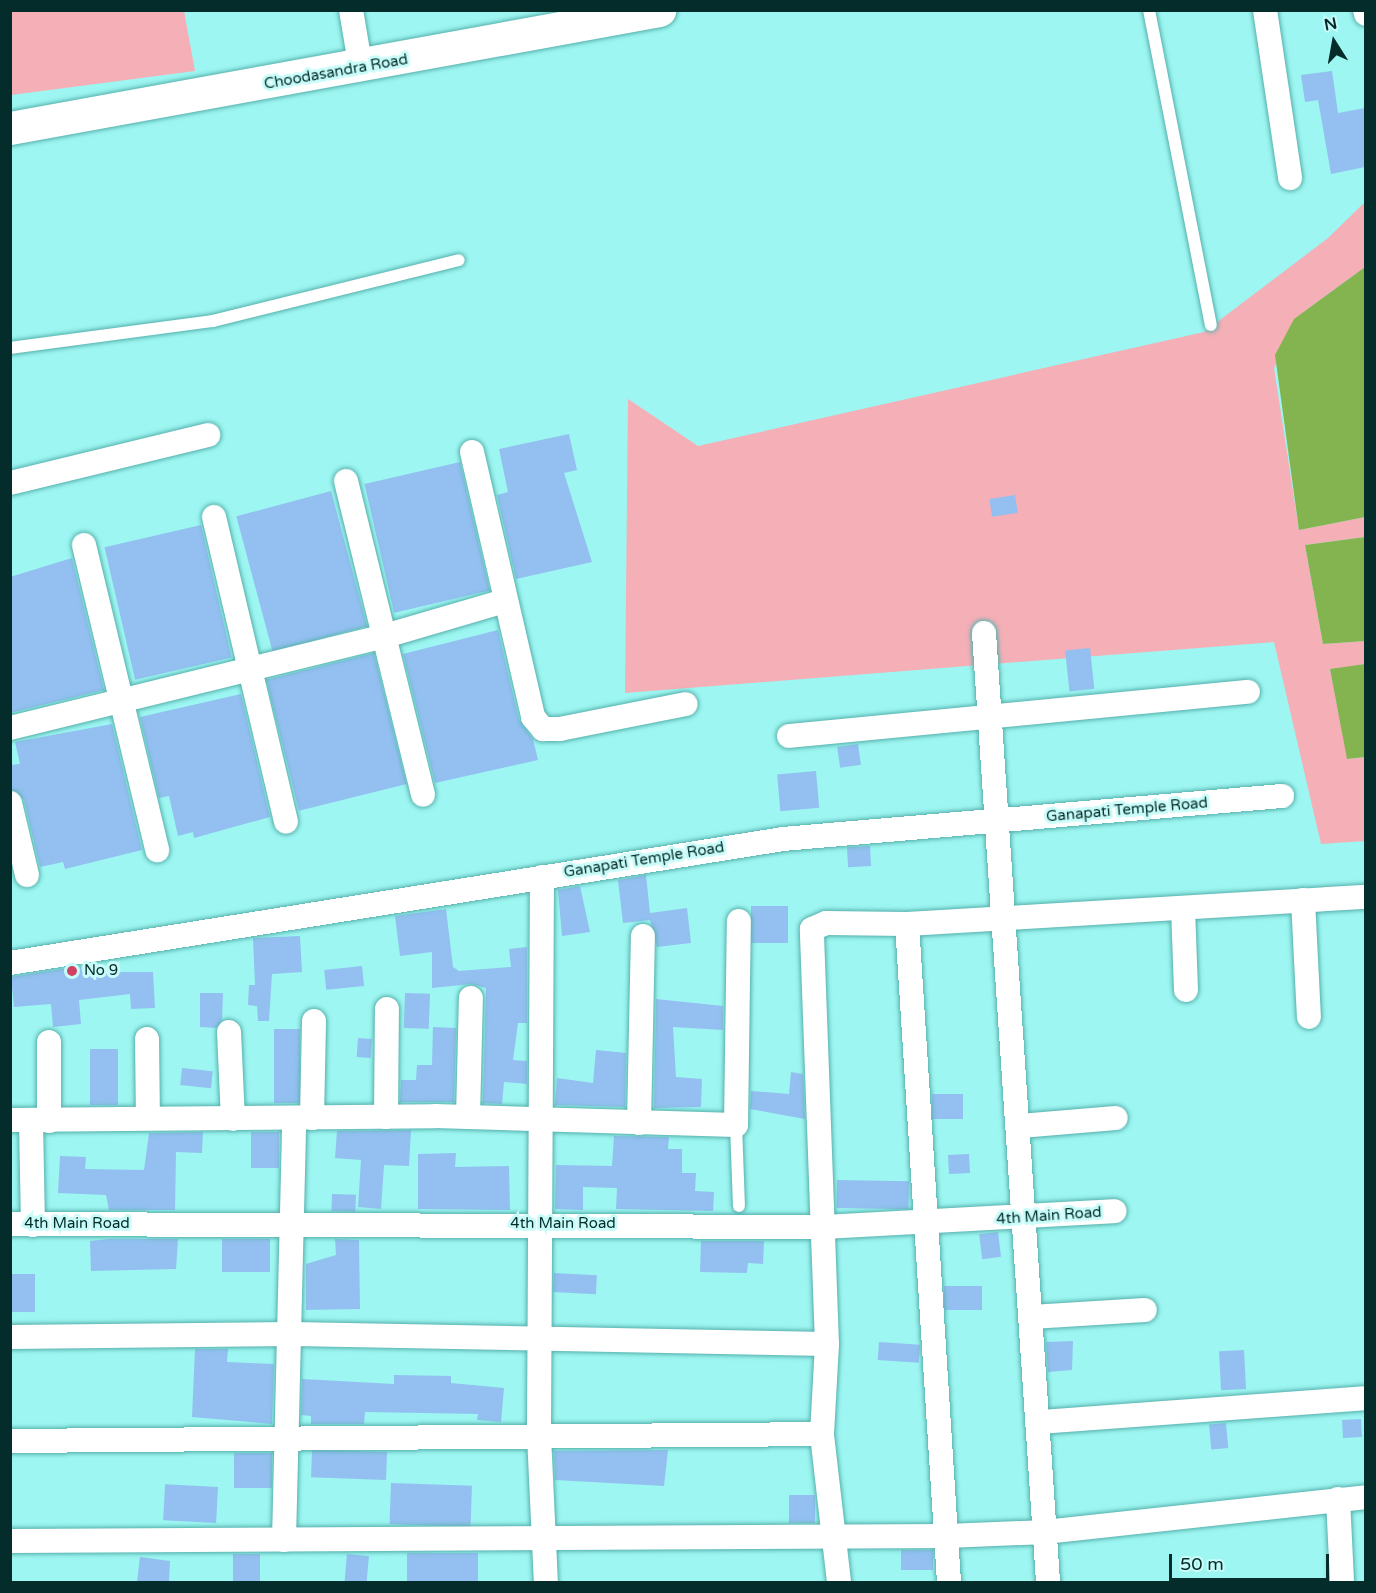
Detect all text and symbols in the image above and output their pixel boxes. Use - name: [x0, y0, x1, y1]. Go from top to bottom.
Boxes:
- north arrow: [1304, 12, 1364, 72]
- text: N: [1322, 13, 1339, 35]
- street label: Choodasandra Road: [263, 50, 409, 94]
- street label: Ganapati Temple Road: [1045, 794, 1209, 826]
- street label: Ganapati Temple Road: [563, 838, 725, 882]
- place label: No 9: [84, 962, 118, 980]
- marker: No 9: [65, 964, 79, 978]
- street label: 4th Main Road: [996, 1203, 1102, 1229]
- street label: 4th Main Road: [24, 1215, 130, 1233]
- street label: 4th Main Road: [510, 1215, 616, 1233]
- scale bar: [1172, 1542, 1332, 1580]
- text: 50 m: [1180, 1553, 1224, 1575]

